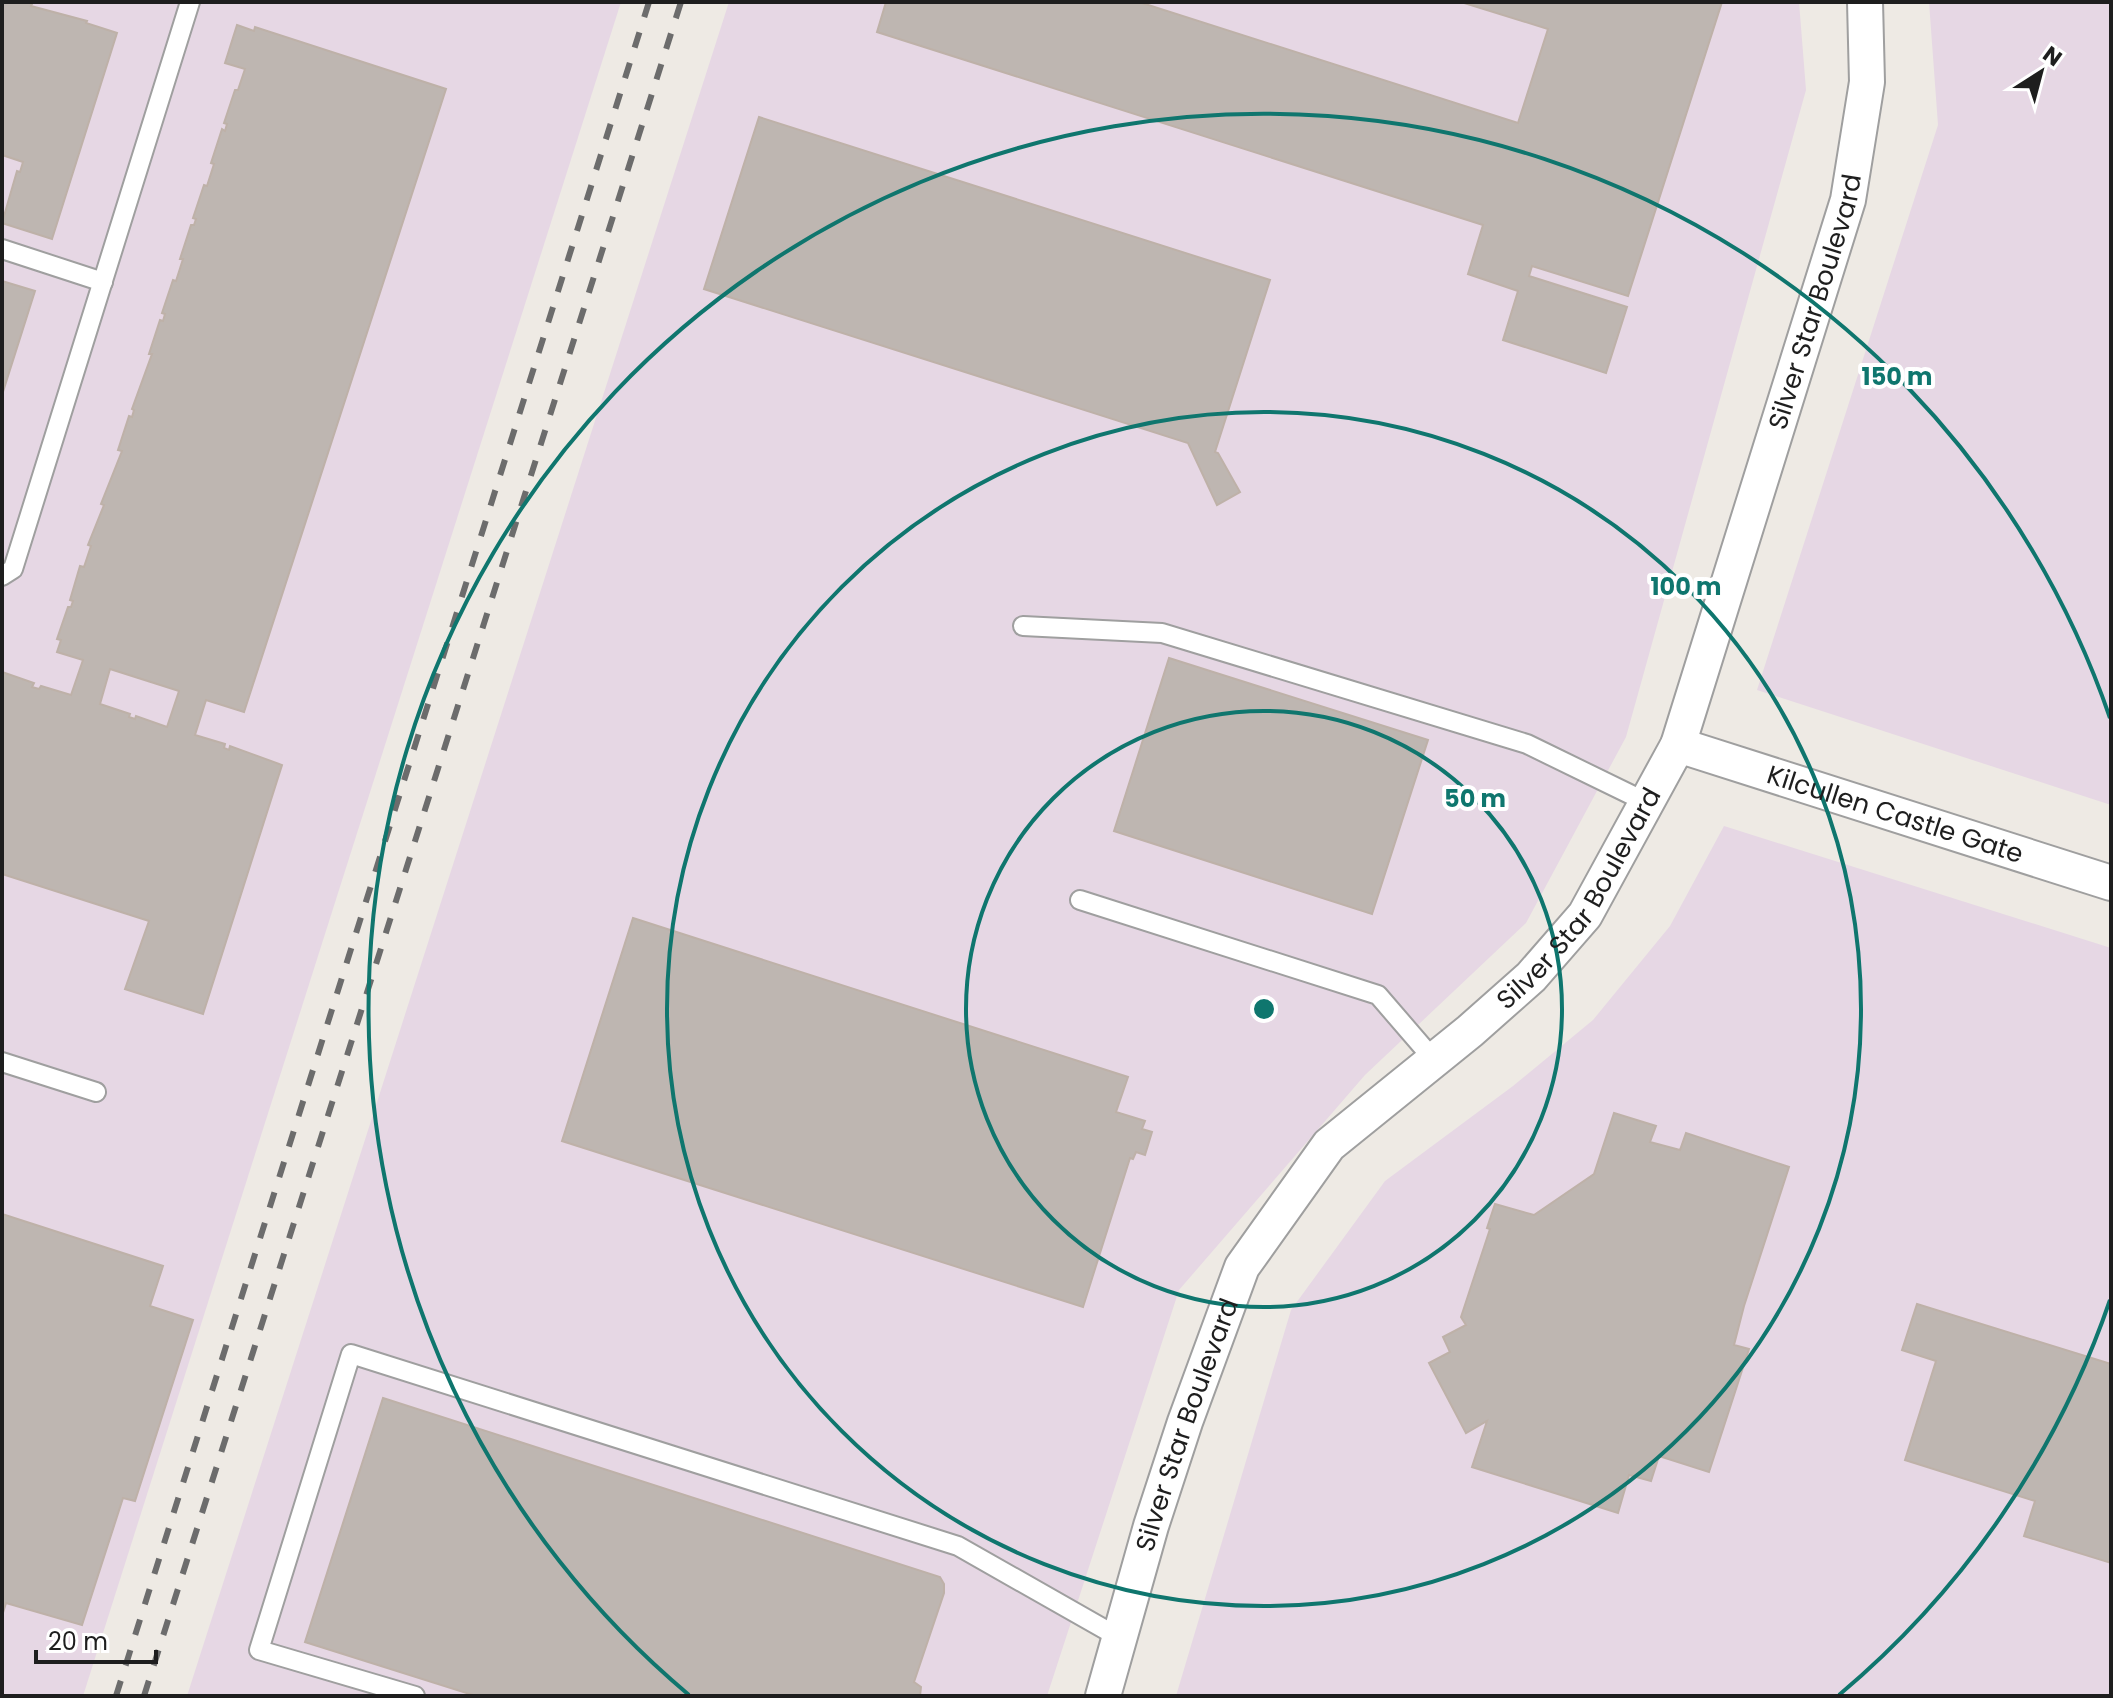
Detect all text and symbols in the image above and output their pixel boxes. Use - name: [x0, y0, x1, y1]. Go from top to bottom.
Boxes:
- north arrow: [2001, 32, 2081, 112]
- text: N: [2037, 39, 2068, 74]
- street label: Silver Star Boulevard: [1759, 171, 1870, 434]
- text: 150 m: [1862, 360, 1932, 393]
- text: 100 m: [1651, 570, 1721, 603]
- street label: Kilcullen Castle Gate: [1763, 757, 2028, 872]
- street label: Silver Star Boulevard: [1489, 781, 1669, 1017]
- text: 50 m: [1444, 782, 1506, 815]
- centre of rings: [1250, 995, 1278, 1023]
- street label: Silver Star Boulevard: [1127, 1293, 1247, 1555]
- scale bar: [36, 1614, 156, 1664]
- text: 20 m: [48, 1625, 108, 1658]

